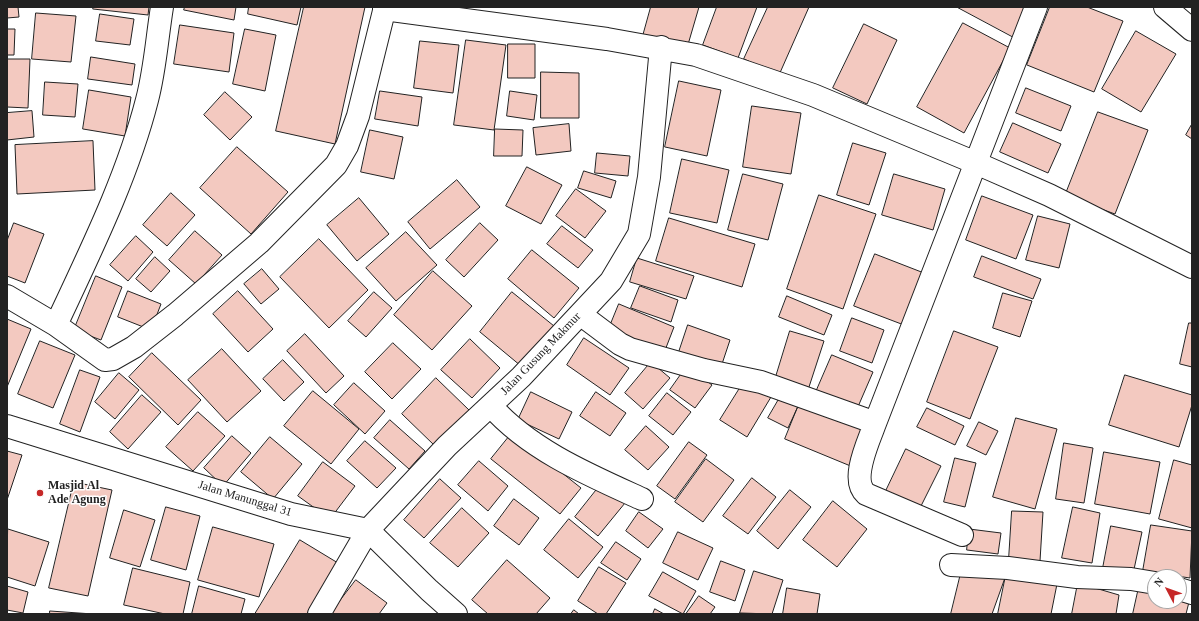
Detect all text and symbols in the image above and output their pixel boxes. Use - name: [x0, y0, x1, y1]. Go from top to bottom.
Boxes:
- street label: Jalan Gusung Makmur: [498, 310, 584, 398]
- street label: Jalan Manunggal 31: [196, 478, 294, 520]
- place label: Masjid Al Ade Agung: [48, 479, 106, 507]
- marker: Masjid Al Ade Agung: [35, 488, 45, 498]
- north arrow: [1147, 569, 1187, 609]
- text: N: [1152, 575, 1166, 589]

